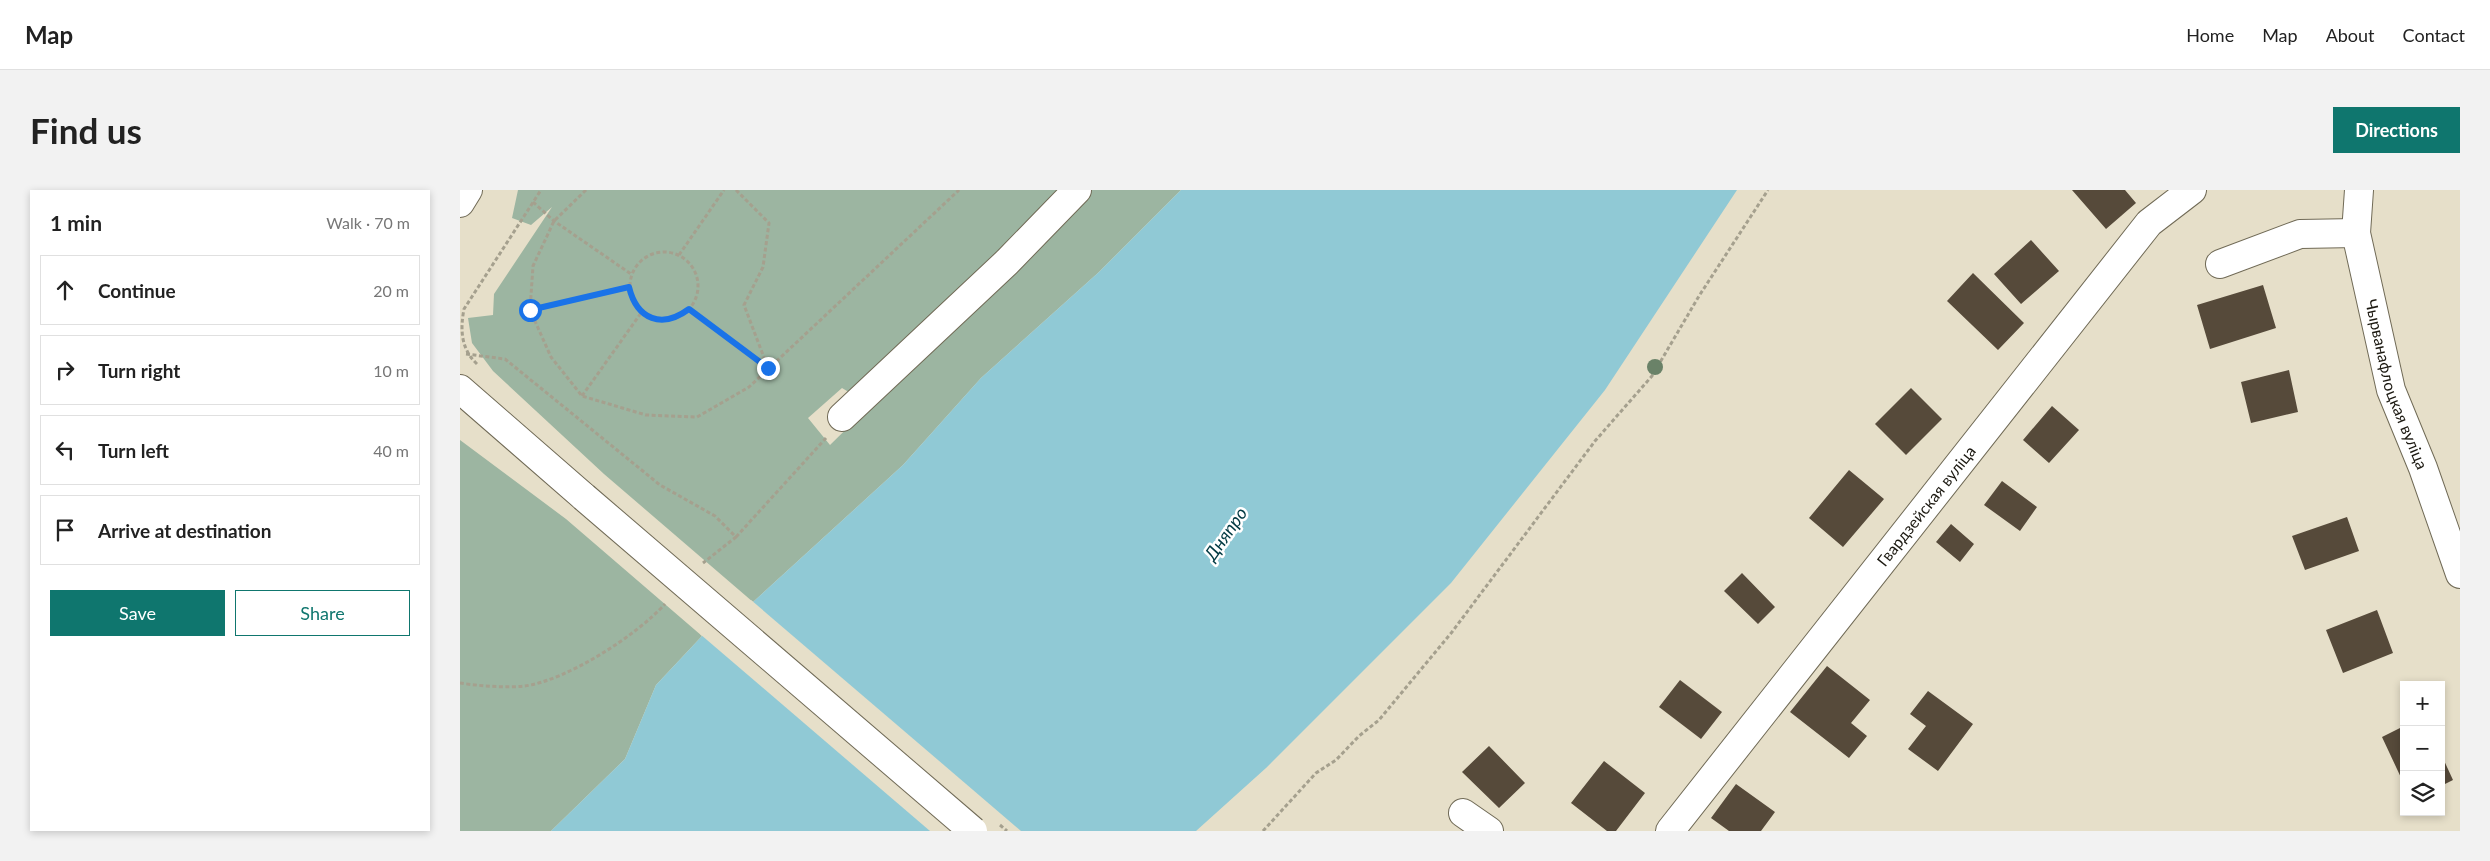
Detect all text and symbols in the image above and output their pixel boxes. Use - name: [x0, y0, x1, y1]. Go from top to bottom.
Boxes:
- text: Map: [25, 20, 73, 49]
- text: Home: [2186, 24, 2234, 46]
- text: Map: [2262, 24, 2298, 46]
- text: About: [2326, 24, 2375, 46]
- text: Contact: [2403, 24, 2465, 46]
- button: Directions: [2333, 107, 2460, 153]
- text: Find us: [30, 109, 142, 151]
- text: 1 min: [50, 210, 102, 235]
- text: Walk · 70 m: [326, 213, 410, 232]
- icon: ahead: [51, 276, 79, 304]
- text: Continue: [98, 279, 176, 302]
- text: 20 m: [373, 281, 409, 300]
- street label: Чырванафлоцкая вуліца: [2362, 297, 2432, 472]
- route start: [519, 299, 542, 322]
- icon: right: [51, 356, 79, 384]
- route end: [757, 357, 780, 380]
- text: Turn right: [98, 359, 180, 382]
- text: 10 m: [373, 361, 409, 380]
- icon: left: [51, 436, 79, 464]
- text: Turn left: [98, 439, 169, 462]
- text: 40 m: [373, 441, 409, 460]
- street label: Гвардзейская вуліца: [1873, 441, 1979, 570]
- water label: Дняпро: [1198, 503, 1251, 565]
- icon: arrive: [51, 516, 79, 544]
- text: Arrive at destination: [98, 519, 271, 542]
- button: Save: [50, 590, 225, 636]
- button: Share: [235, 590, 410, 636]
- map controls: [2400, 681, 2445, 816]
- button: +: [2400, 681, 2445, 726]
- button: −: [2400, 726, 2445, 771]
- button: layers: [2400, 771, 2445, 816]

